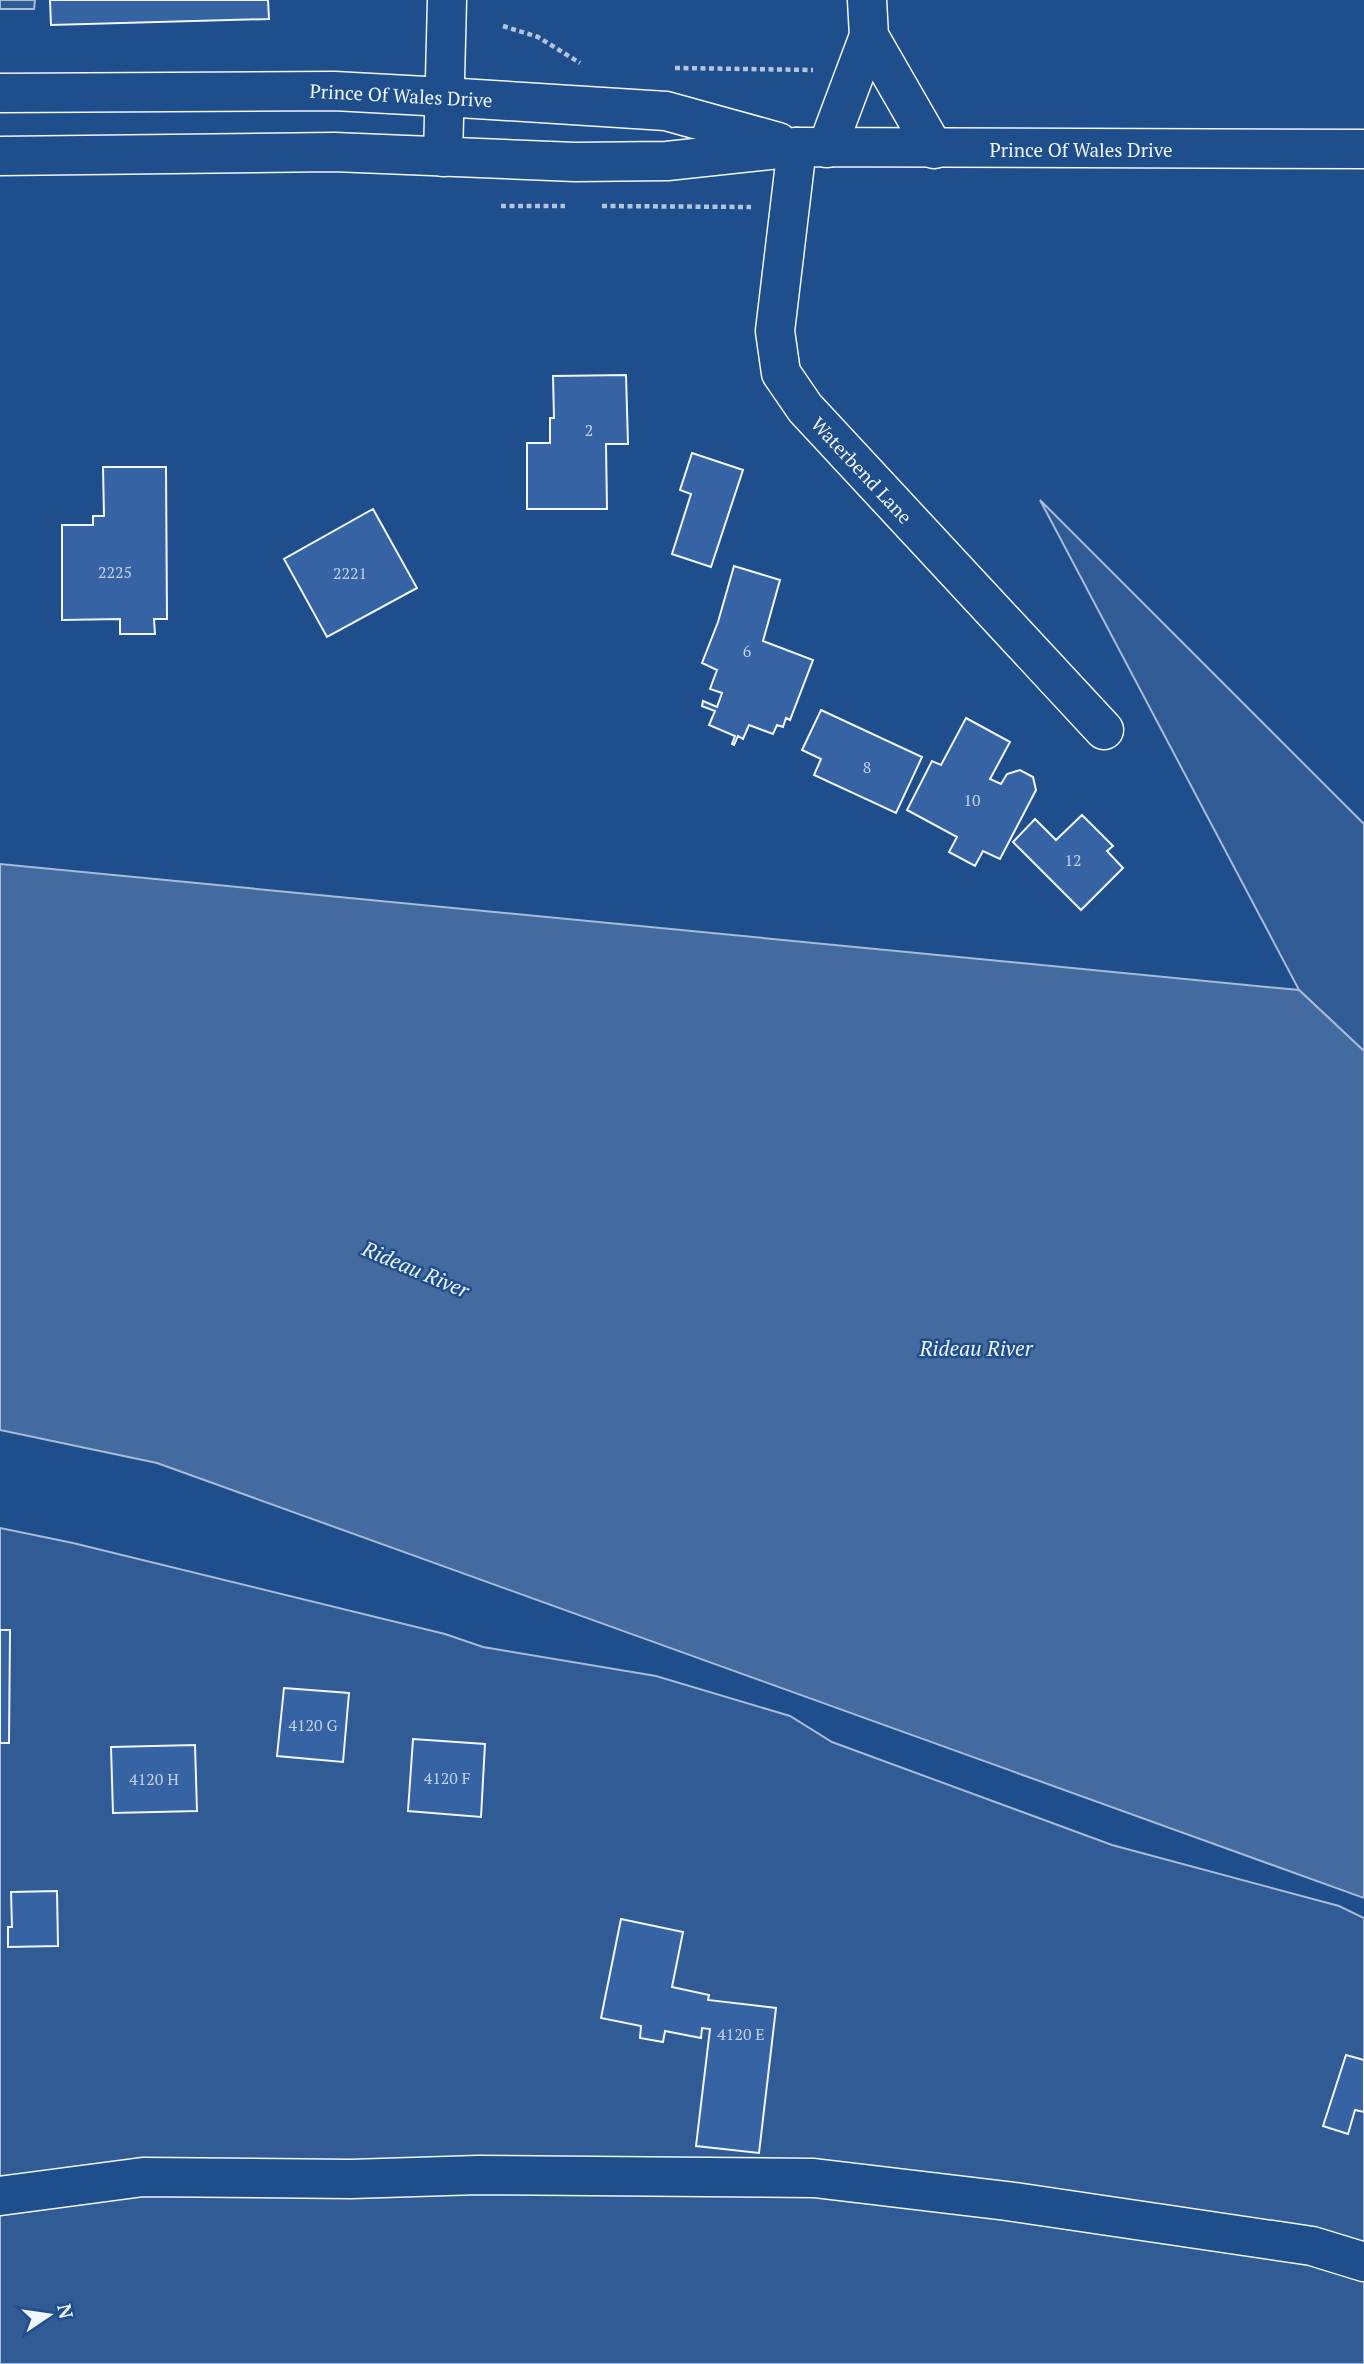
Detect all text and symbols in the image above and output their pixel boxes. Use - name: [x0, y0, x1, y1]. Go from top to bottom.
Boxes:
- street label: Prince Of Wales Drive: [309, 78, 493, 112]
- street label: Prince Of Wales Drive: [989, 137, 1173, 162]
- street label: Waterbend Lane: [806, 411, 918, 529]
- house number: 2: [585, 419, 593, 441]
- house number: 2225: [98, 561, 132, 583]
- house number: 2221: [333, 562, 367, 584]
- house number: 6: [743, 640, 752, 662]
- house number: 8: [863, 756, 871, 778]
- house number: 10: [963, 789, 981, 811]
- house number: 12: [1064, 849, 1082, 871]
- water label: Rideau River: [358, 1234, 474, 1304]
- water label: Rideau River: [918, 1334, 1034, 1362]
- house number: 4120 G: [288, 1714, 338, 1736]
- house number: 4120 F: [424, 1767, 470, 1789]
- house number: 4120 H: [129, 1768, 179, 1790]
- house number: 4120 E: [717, 2023, 765, 2045]
- north arrow: [14, 2280, 84, 2350]
- text: N: [52, 2301, 80, 2321]

